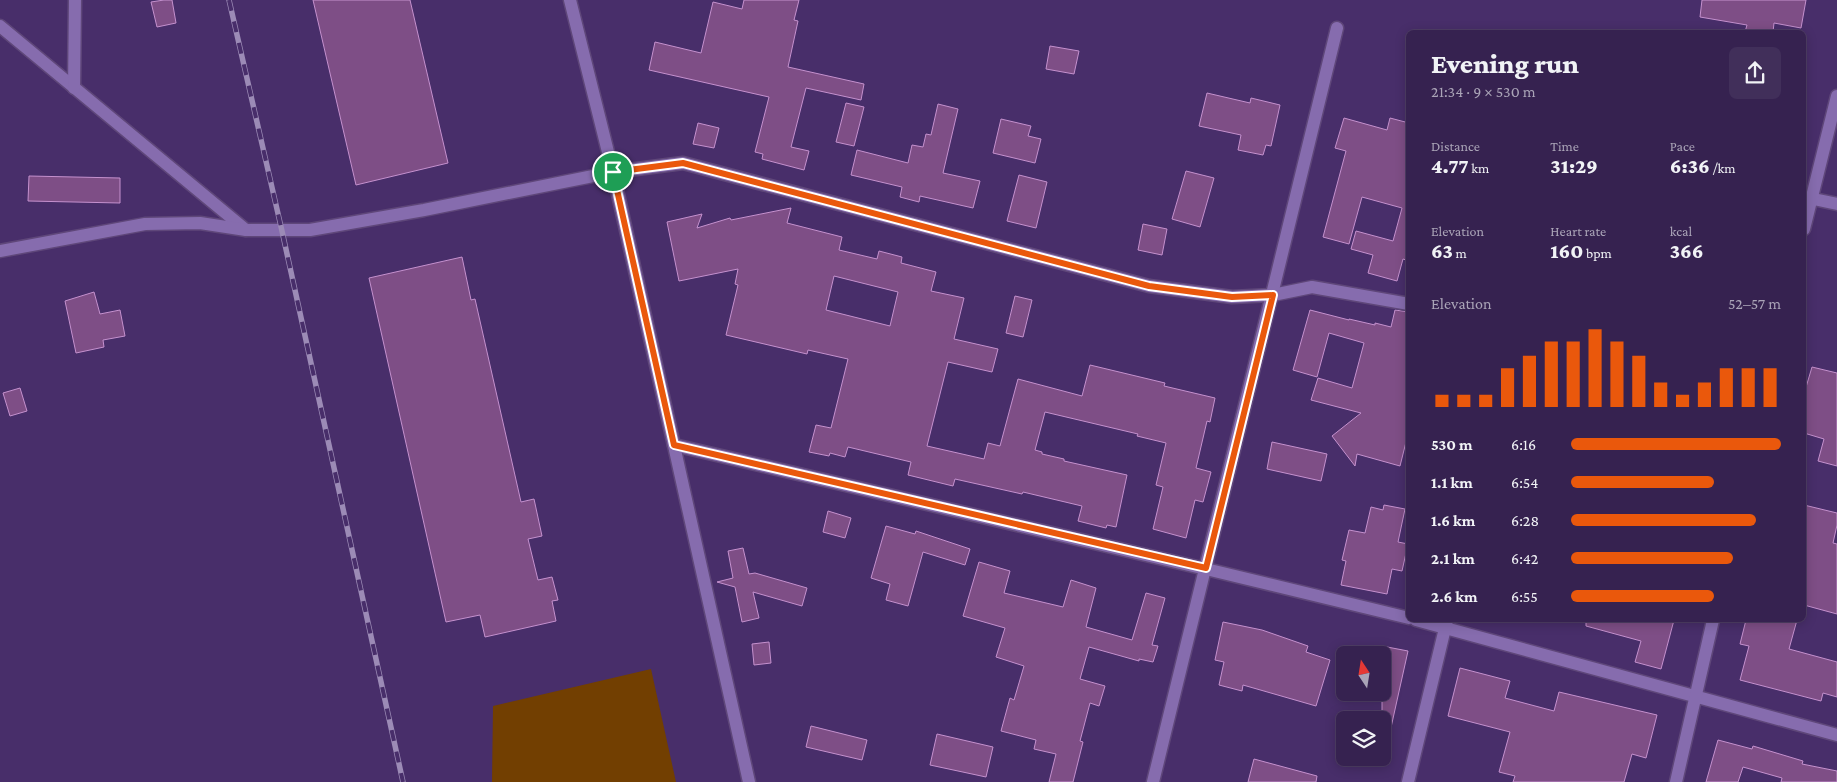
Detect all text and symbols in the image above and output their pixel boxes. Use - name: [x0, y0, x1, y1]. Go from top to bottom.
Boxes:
- button: share: [1729, 47, 1781, 99]
- text: Evening run: [1431, 48, 1579, 79]
- text: 21:34 · 9 × 530 m: [1431, 83, 1536, 100]
- text: Distance: [1431, 138, 1480, 154]
- text: Time: [1550, 138, 1579, 154]
- text: Pace: [1670, 138, 1695, 154]
- pin: [592, 151, 634, 193]
- text: 4.77: [1431, 154, 1469, 178]
- text: 31:29: [1550, 154, 1598, 178]
- text: 6:36: [1670, 154, 1710, 178]
- icon: arrive: [599, 158, 627, 186]
- text: km: [1469, 160, 1489, 176]
- text: /km: [1710, 160, 1735, 176]
- text: Elevation: [1431, 223, 1484, 239]
- text: Heart rate: [1550, 223, 1606, 239]
- text: kcal: [1670, 223, 1692, 239]
- text: 63: [1431, 239, 1453, 263]
- text: 160: [1550, 239, 1583, 263]
- text: 366: [1670, 239, 1704, 263]
- text: m: [1453, 245, 1467, 261]
- text: bpm: [1583, 245, 1612, 261]
- text: Elevation: [1431, 295, 1492, 312]
- text: 52–57 m: [1728, 295, 1781, 312]
- text: 530 m: [1431, 436, 1473, 453]
- text: 6:16: [1511, 436, 1536, 453]
- text: 1.1 km: [1431, 474, 1473, 491]
- text: 6:54: [1511, 474, 1539, 491]
- text: 1.6 km: [1431, 512, 1475, 529]
- text: 6:28: [1511, 512, 1539, 529]
- text: 2.1 km: [1431, 550, 1475, 567]
- text: 6:42: [1511, 550, 1538, 567]
- text: 2.6 km: [1431, 588, 1478, 605]
- text: 6:55: [1511, 588, 1538, 605]
- north arrow: [1336, 646, 1391, 701]
- map controls: [1336, 646, 1391, 766]
- button: layers: [1336, 711, 1391, 766]

